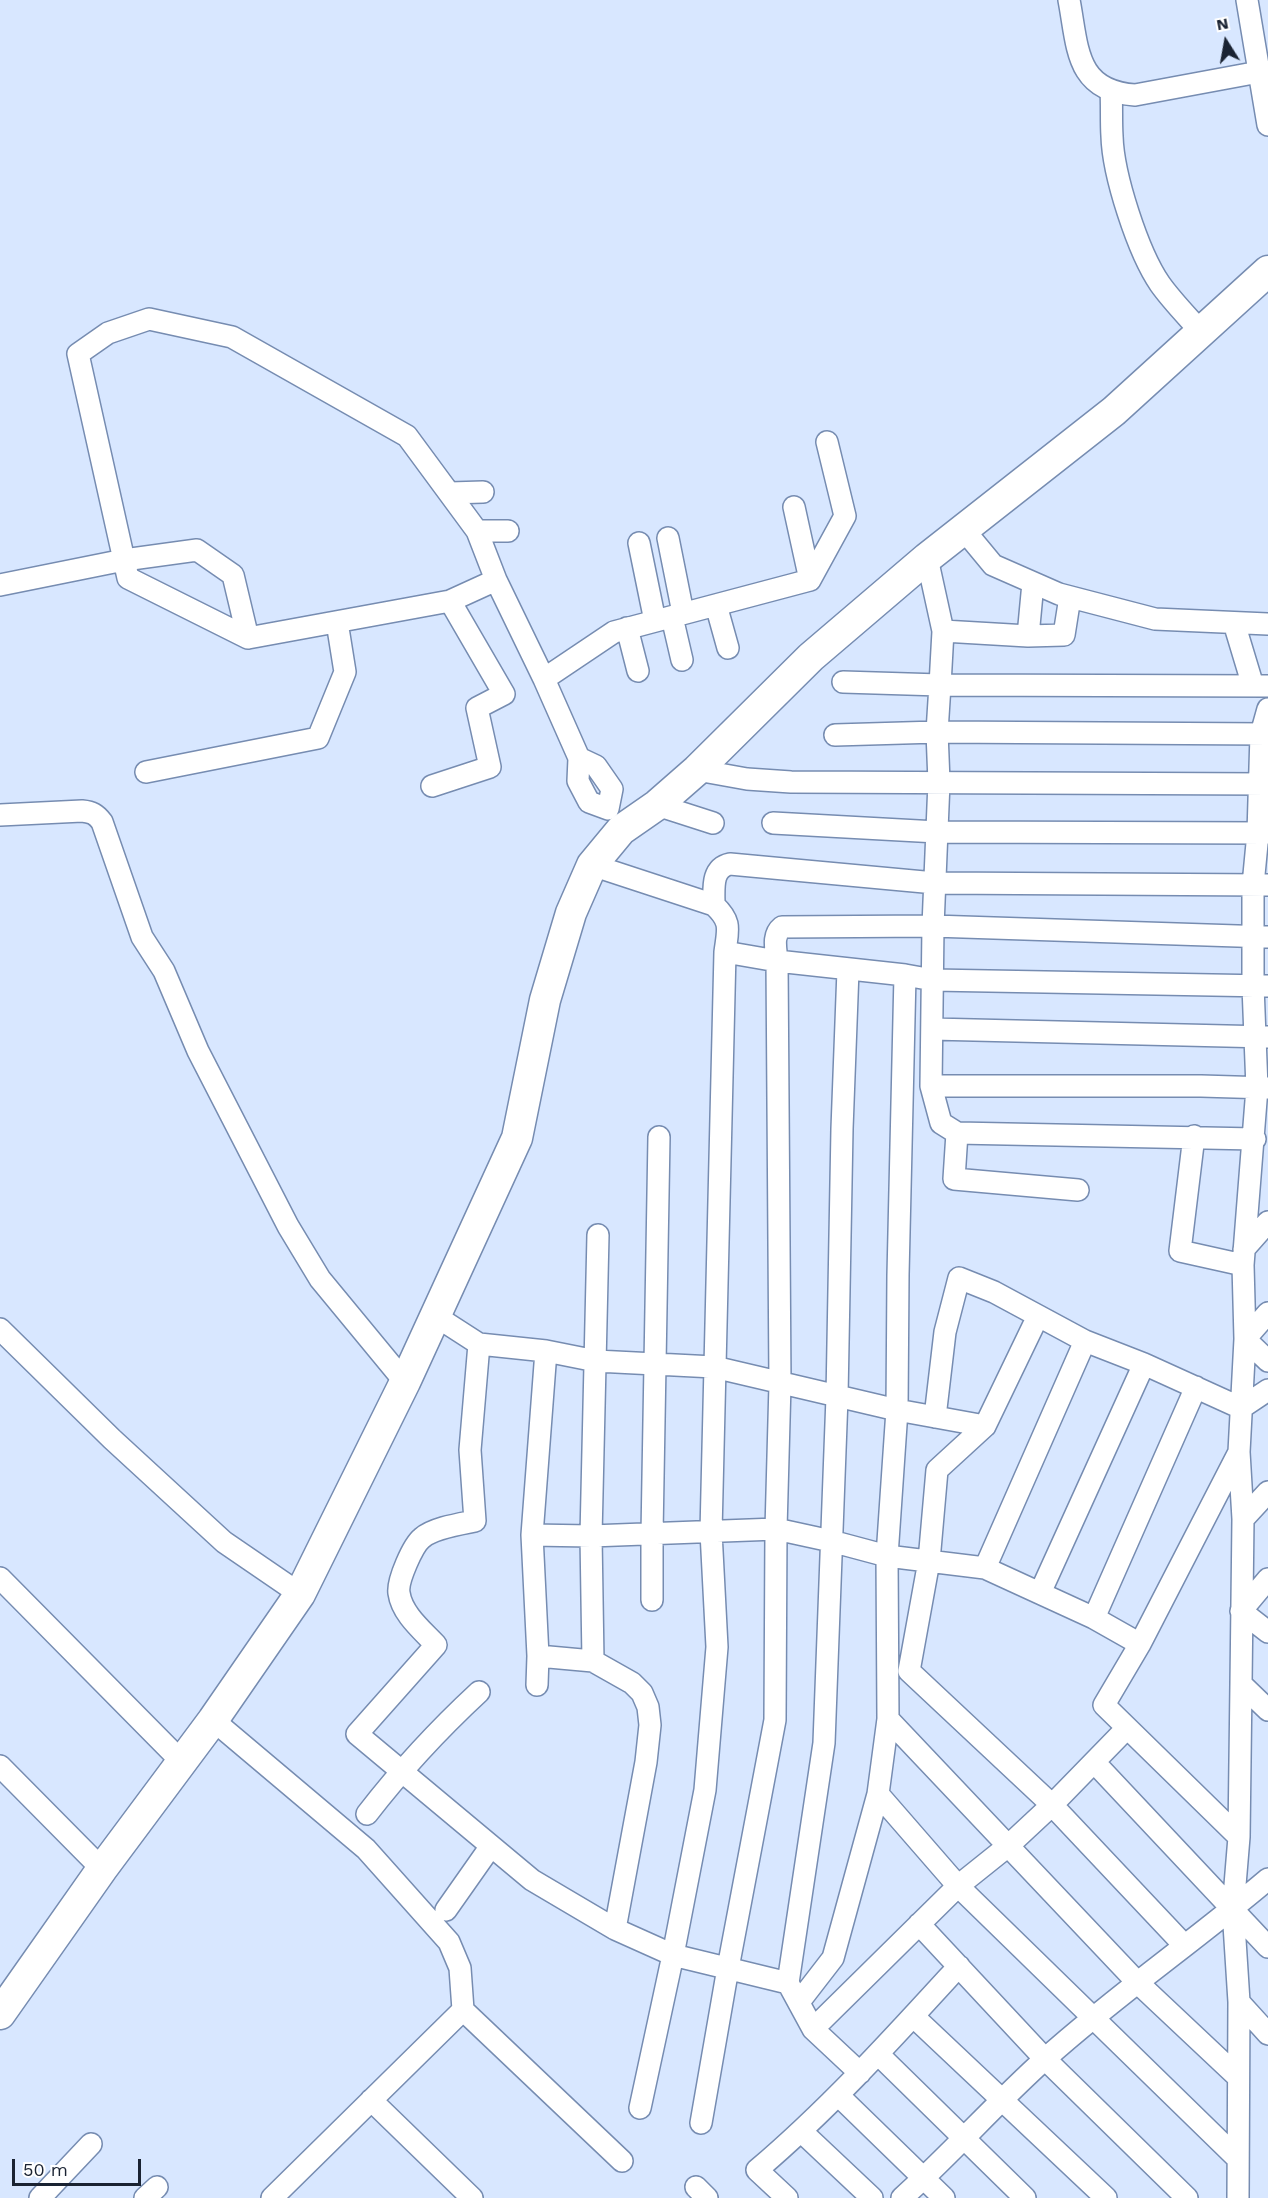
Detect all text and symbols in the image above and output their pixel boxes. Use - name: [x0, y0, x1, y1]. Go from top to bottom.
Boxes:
- north arrow: [1196, 12, 1256, 72]
- text: N: [1215, 13, 1230, 34]
- scale bar: [15, 2147, 144, 2185]
- text: 50 m: [23, 2159, 68, 2180]

